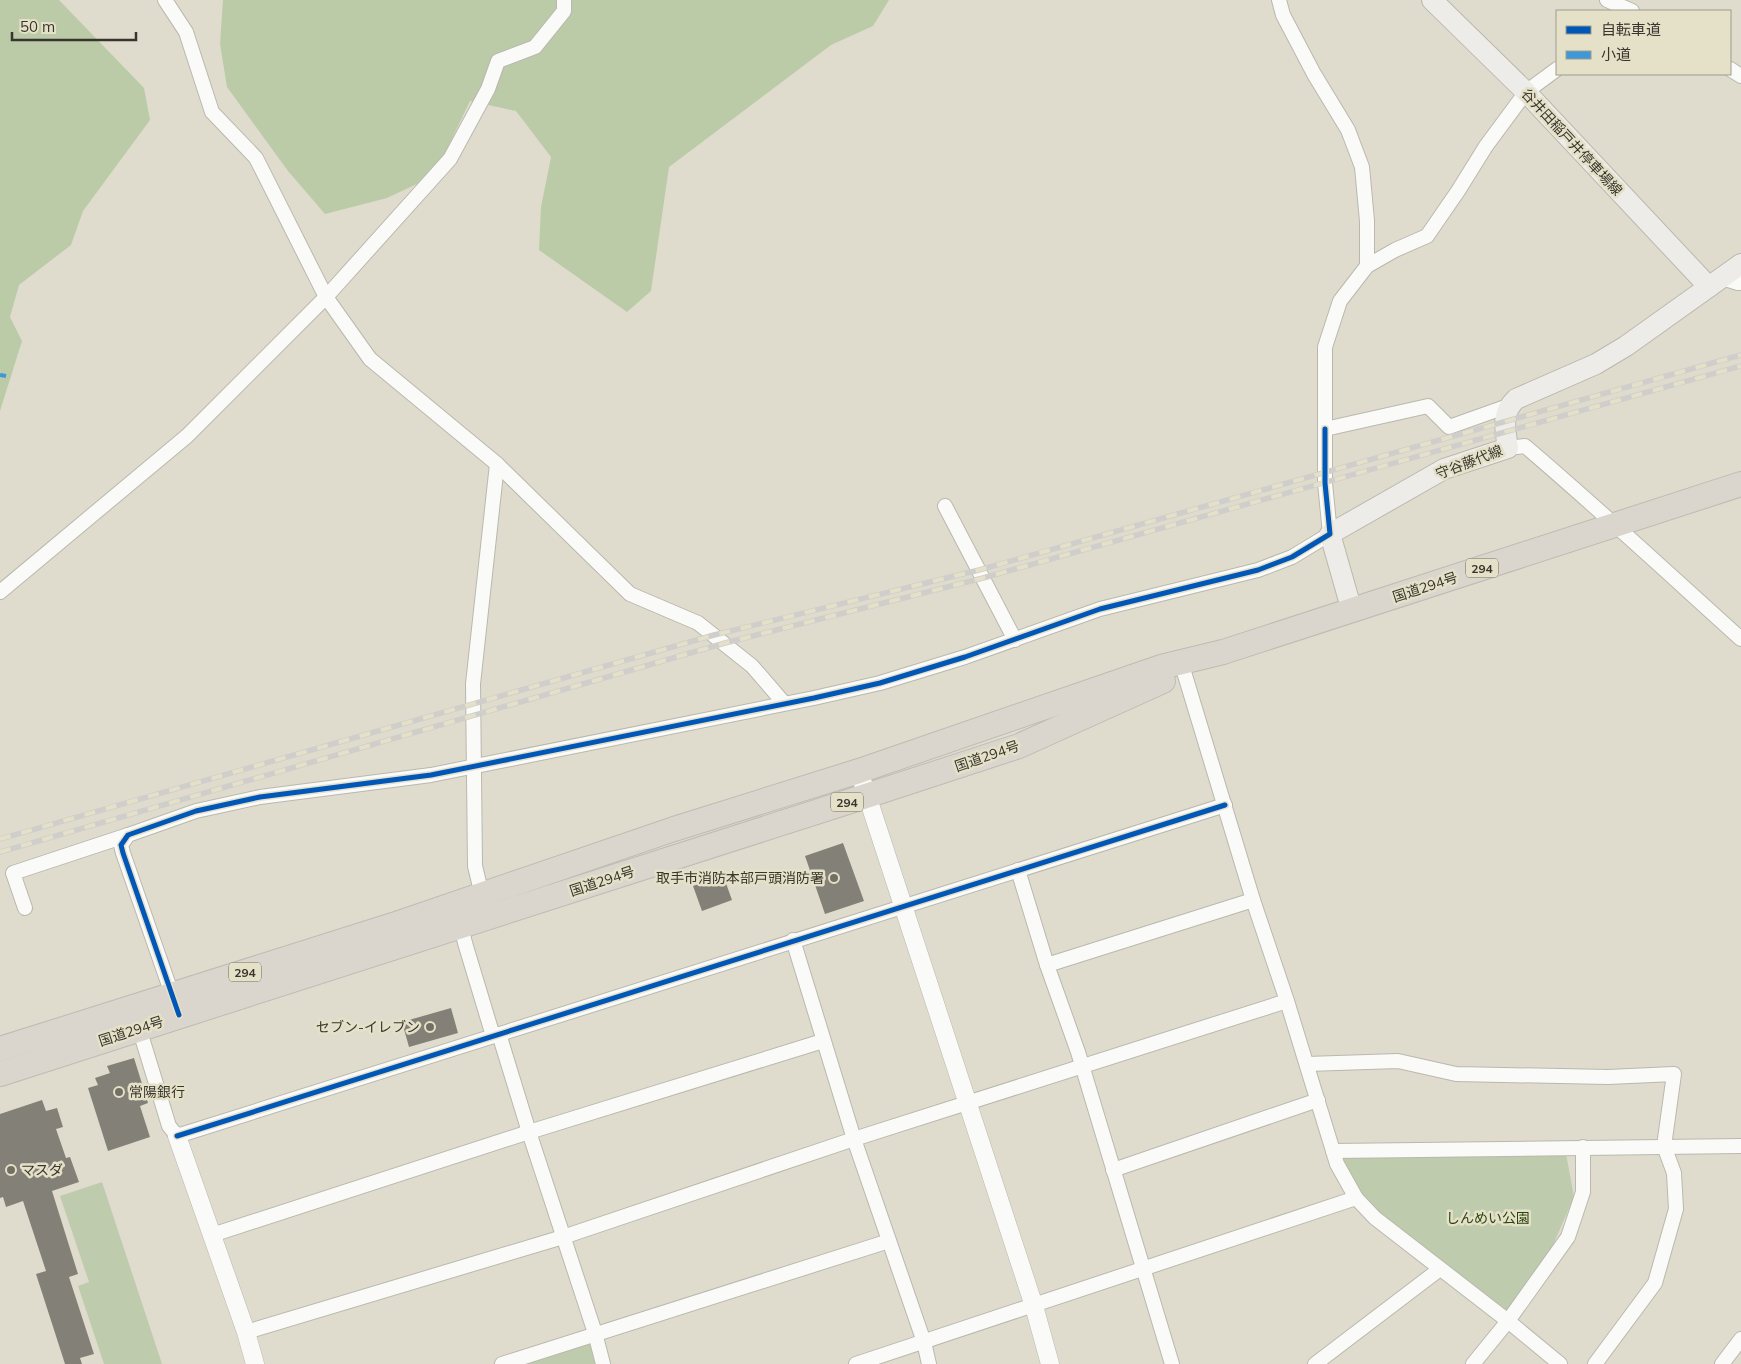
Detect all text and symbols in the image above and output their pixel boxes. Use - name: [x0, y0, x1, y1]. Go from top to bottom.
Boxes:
- scale bar: [12, 10, 136, 42]
- legend: [1556, 10, 1731, 75]
- text: 50 m: [20, 17, 55, 36]
- text: 自転車道: [1601, 20, 1661, 39]
- text: 小道: [1601, 45, 1631, 64]
- street label: 谷井田稲戸井停車場線: [1518, 85, 1626, 199]
- street label: 守谷藤代線: [1433, 441, 1505, 483]
- road number: 294: [1466, 558, 1498, 578]
- street label: 国道294号: [1390, 568, 1460, 606]
- street label: 国道294号: [952, 737, 1022, 775]
- road number: 294: [831, 792, 863, 812]
- street label: 国道294号: [567, 862, 637, 900]
- place label: 取手市消防本部戸頭消防署: [656, 869, 824, 887]
- marker: 取手市消防本部戸頭消防署: [828, 872, 840, 884]
- road number: 294: [229, 962, 261, 982]
- street label: 国道294号: [96, 1012, 166, 1050]
- place label: セブン-イレブン: [316, 1018, 420, 1036]
- marker: セブン-イレブン: [424, 1021, 436, 1033]
- place label: 常陽銀行: [129, 1083, 185, 1101]
- marker: 常陽銀行: [113, 1086, 125, 1098]
- place label: マスダ: [21, 1161, 63, 1179]
- marker: マスダ: [5, 1164, 17, 1176]
- park label: しんめい公園: [1446, 1209, 1530, 1227]

